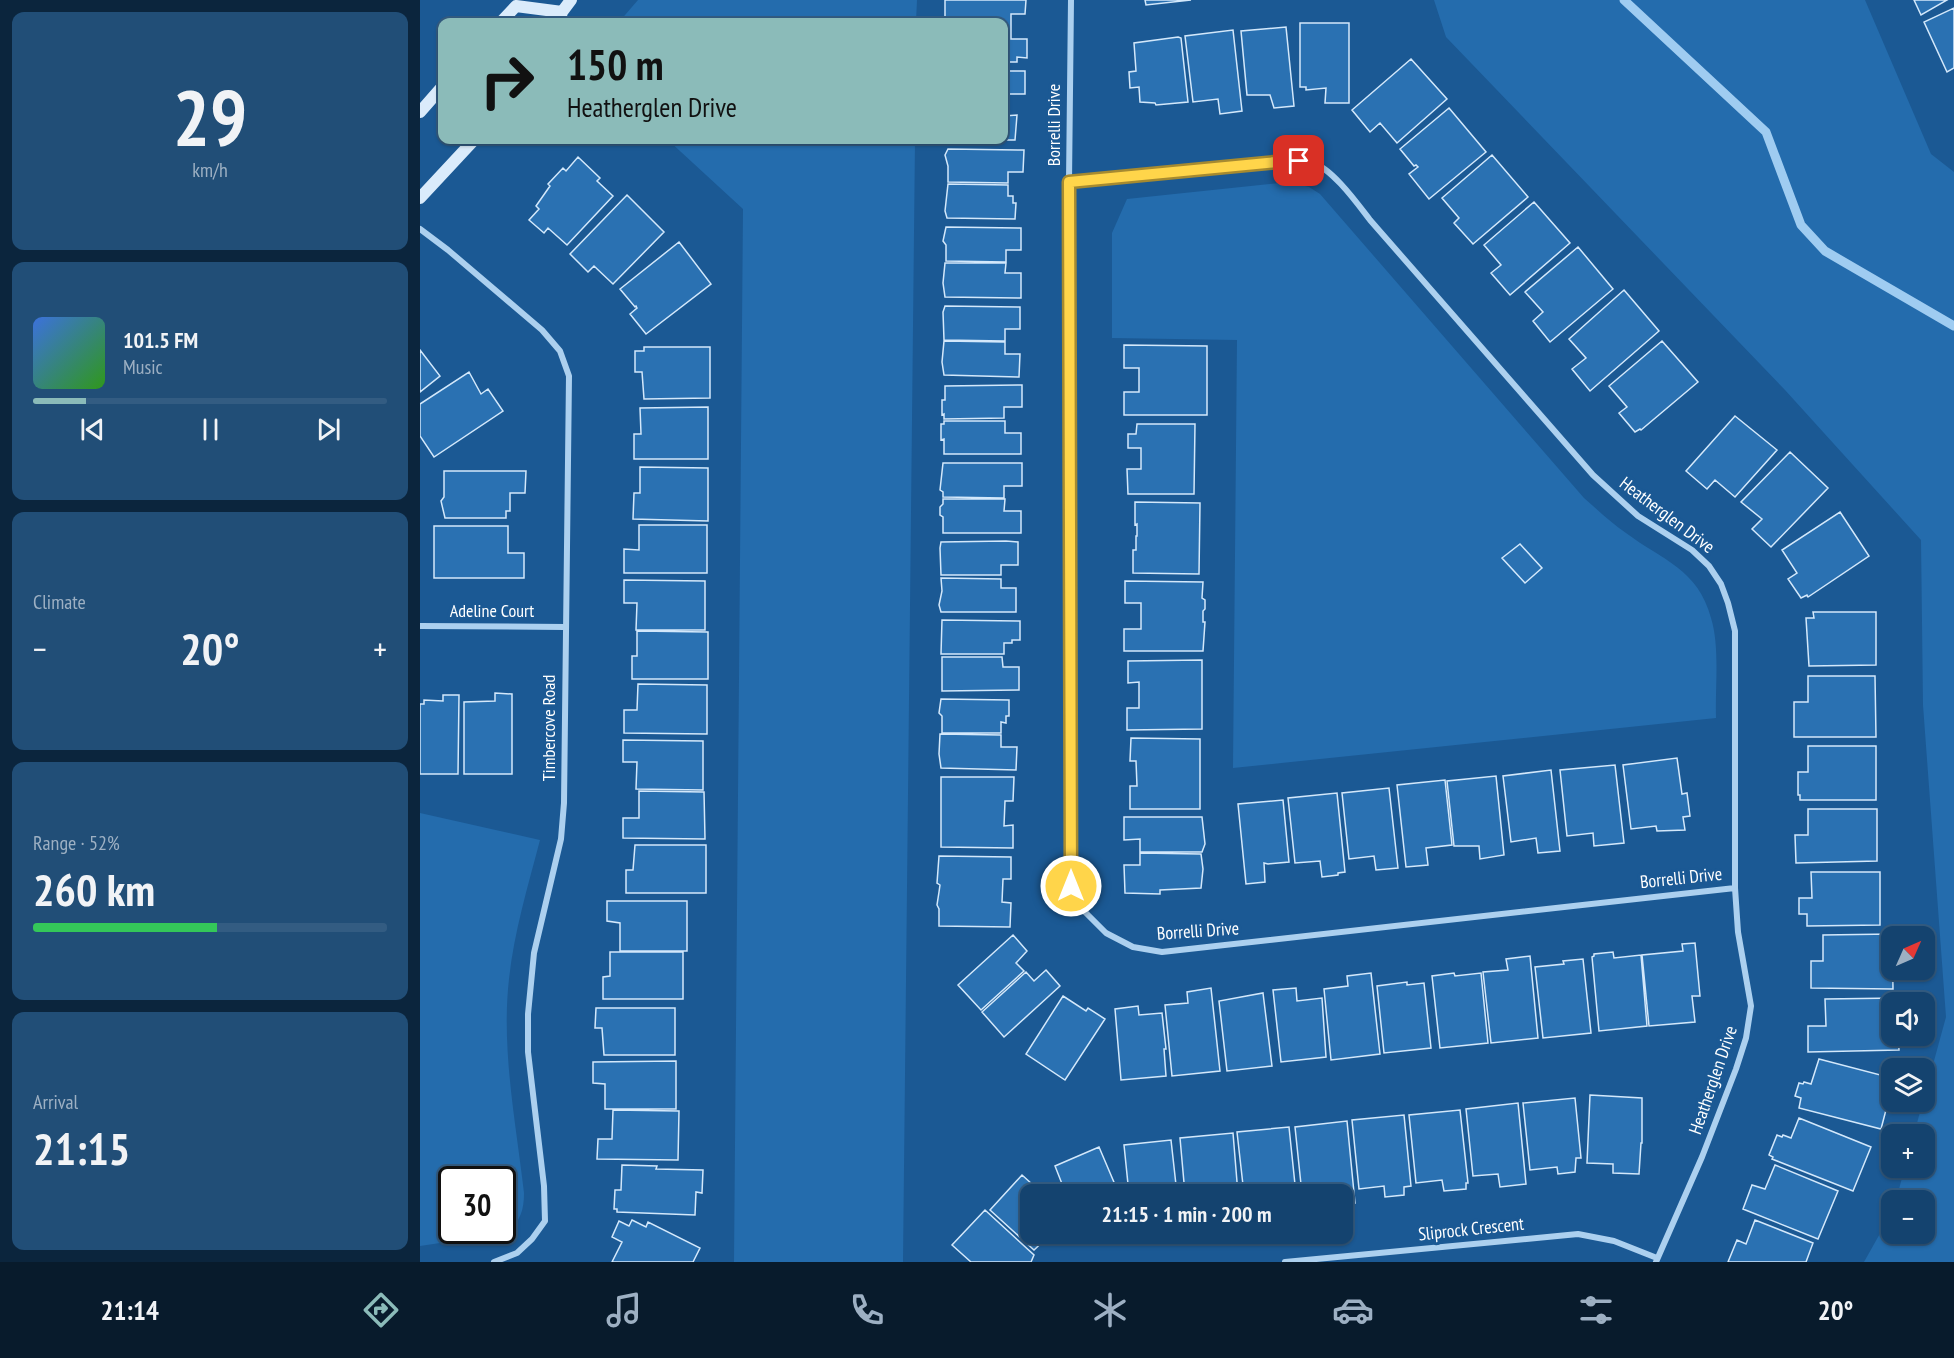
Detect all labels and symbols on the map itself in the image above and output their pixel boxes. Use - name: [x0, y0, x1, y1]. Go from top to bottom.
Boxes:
- street label: Borrelli Drive: [1042, 84, 1065, 166]
- pin: [1273, 135, 1324, 186]
- street label: Heatherglen Drive: [1615, 471, 1719, 558]
- street label: Adeline Court: [450, 599, 534, 622]
- street label: Timbercove Road: [537, 675, 560, 781]
- position arrow: [1039, 854, 1103, 918]
- street label: Borrelli Drive: [1639, 862, 1723, 893]
- street label: Borrelli Drive: [1156, 916, 1240, 945]
- north arrow: [1881, 926, 1935, 980]
- street label: Heatherglen Drive: [1683, 1023, 1742, 1137]
- speed limit sign: 30: [438, 1166, 516, 1244]
- street label: Sliprock Crescent: [1417, 1212, 1525, 1245]

